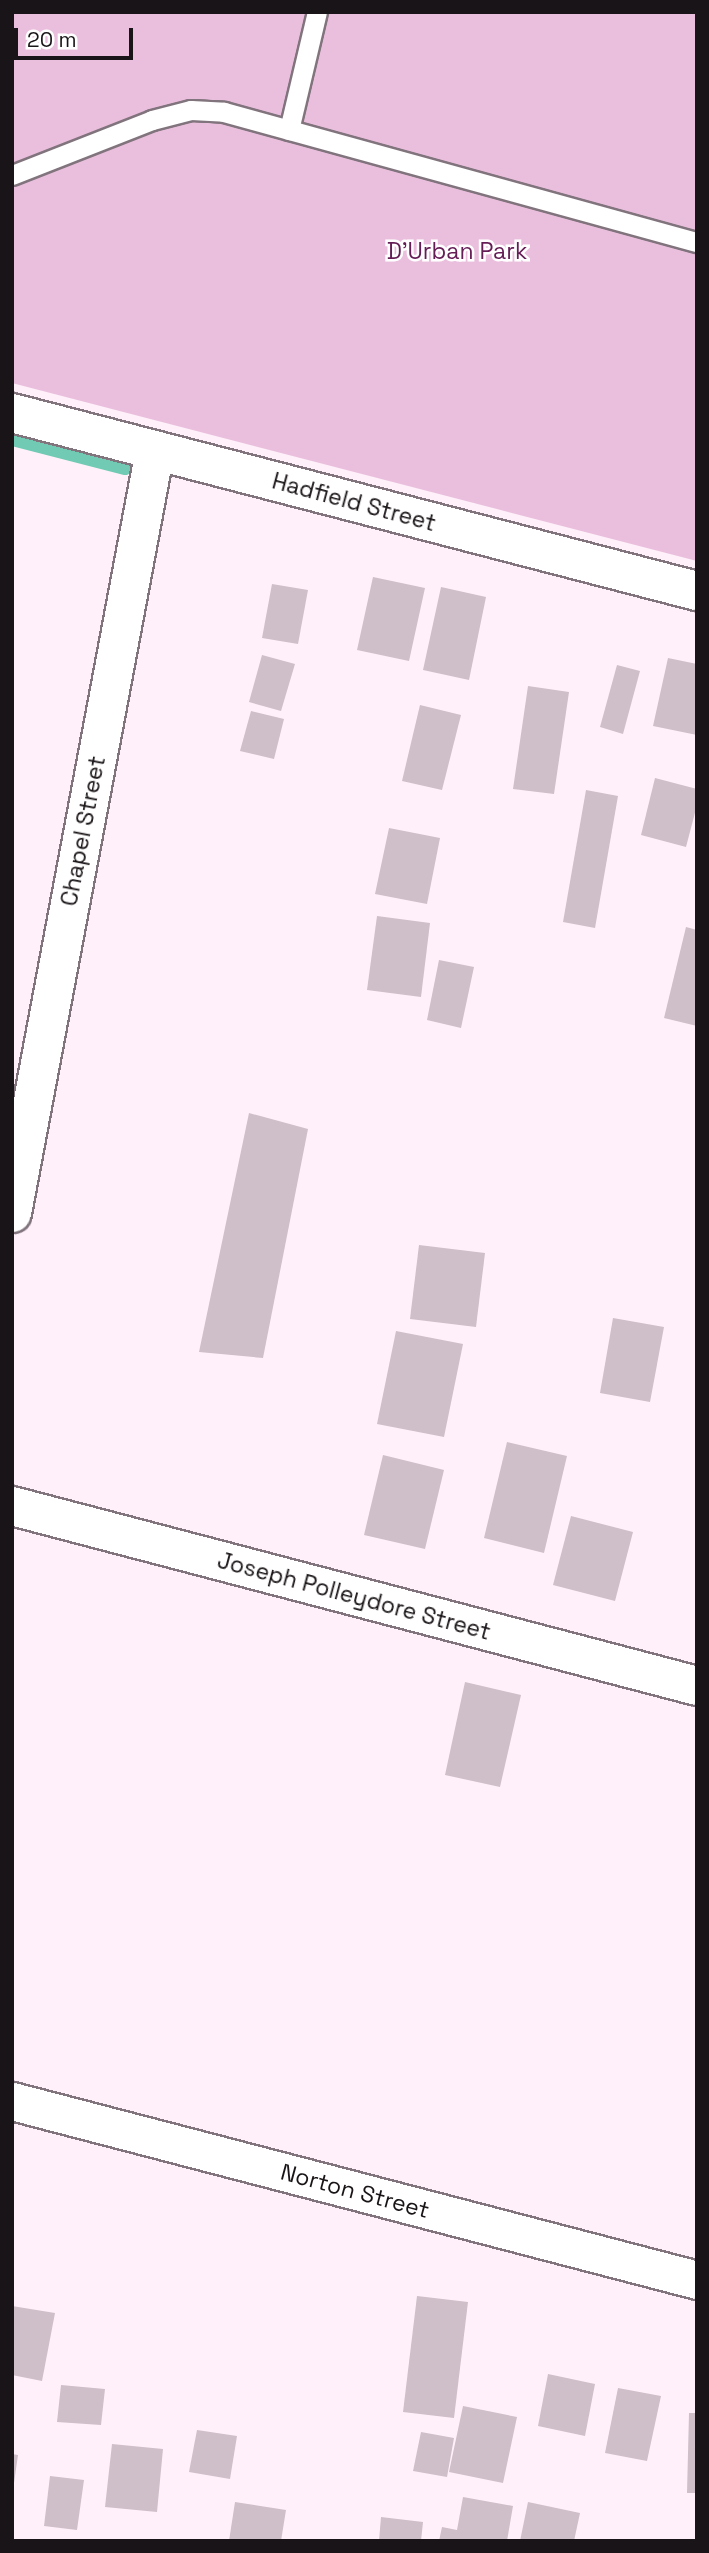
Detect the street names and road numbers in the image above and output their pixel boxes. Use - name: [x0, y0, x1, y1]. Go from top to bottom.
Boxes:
- street label: Hadfield Street: [269, 467, 439, 537]
- street label: Chapel Street: [55, 754, 111, 908]
- street label: Joseph Polleydore Street: [214, 1546, 494, 1646]
- street label: Norton Street: [278, 2158, 432, 2224]

